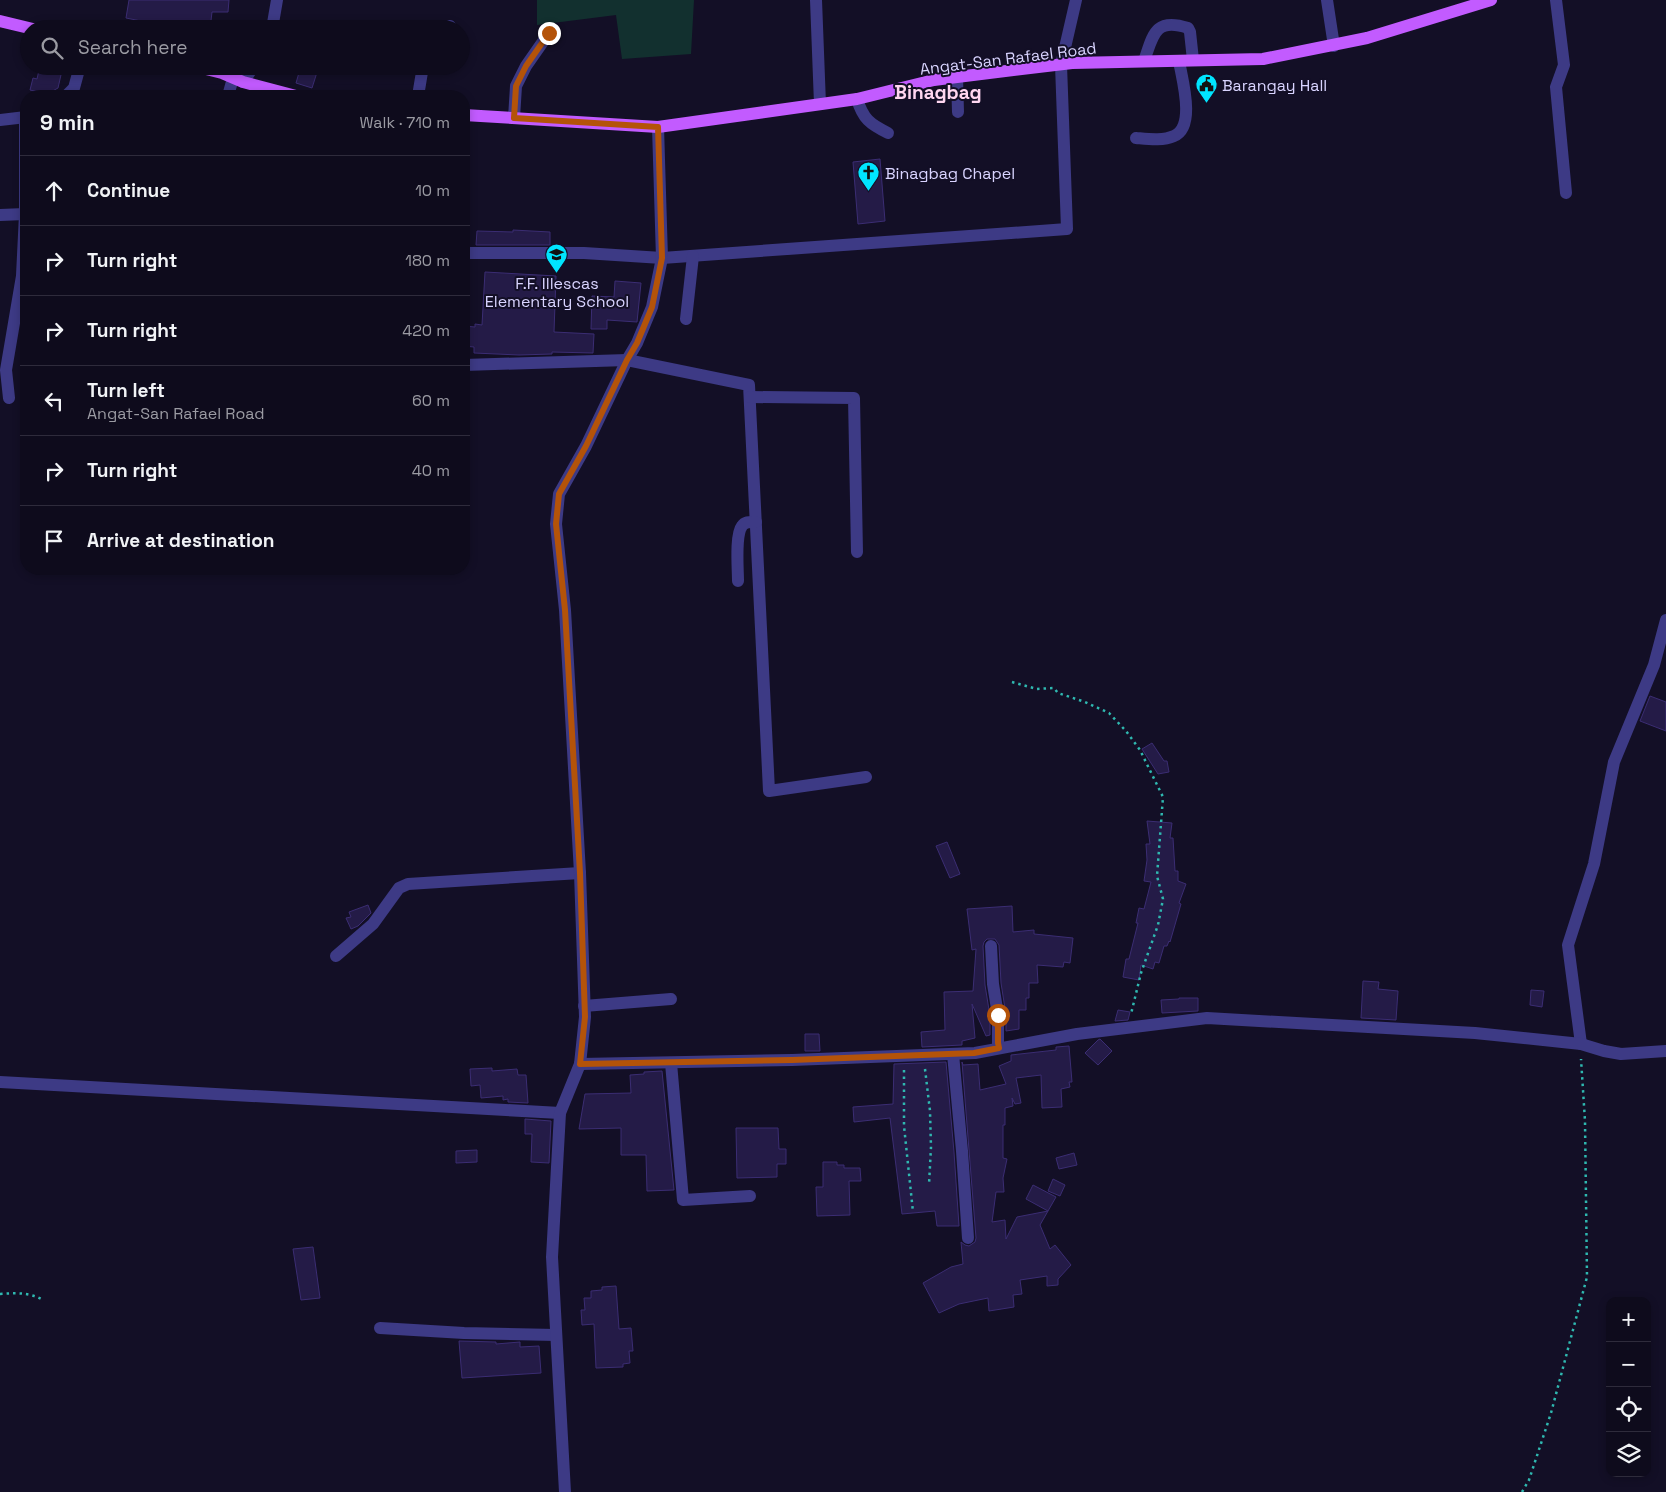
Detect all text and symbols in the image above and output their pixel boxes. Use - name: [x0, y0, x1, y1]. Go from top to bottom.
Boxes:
- search box: [20, 20, 470, 75]
- route end: [538, 22, 561, 45]
- icon: search: [38, 34, 66, 62]
- text: Search here: [78, 35, 188, 60]
- street label: Angat-San Rafael Road: [919, 37, 1097, 80]
- public building icon: Barangay Hall: [1194, 73, 1218, 104]
- place label: Barangay Hall: [1222, 75, 1327, 96]
- district label: Binagbag: [894, 80, 982, 105]
- text: 9 min: [40, 109, 95, 136]
- text: Walk · 710 m: [360, 112, 450, 133]
- church icon: Binagbag Chapel: [857, 161, 881, 192]
- place label: Binagbag Chapel: [885, 163, 1015, 184]
- icon: ahead: [40, 177, 68, 205]
- text: Continue: [87, 178, 170, 203]
- text: 10 m: [415, 180, 450, 201]
- school or university icon: F.F. Illescas Elementary School: [545, 242, 569, 273]
- icon: right: [40, 247, 68, 275]
- text: Turn right: [87, 248, 177, 273]
- text: 180 m: [405, 250, 450, 271]
- place label: F.F. Illescas Elementary School: [485, 273, 629, 312]
- icon: right: [40, 317, 68, 345]
- text: Turn right: [87, 318, 177, 343]
- text: 420 m: [402, 320, 450, 341]
- text: Turn left: [87, 378, 165, 403]
- icon: left: [40, 387, 68, 415]
- text: 60 m: [412, 390, 450, 411]
- text: Angat-San Rafael Road: [87, 403, 265, 424]
- icon: right: [40, 457, 68, 485]
- text: Turn right: [87, 458, 177, 483]
- text: 40 m: [412, 460, 450, 481]
- icon: arrive: [40, 527, 68, 555]
- text: Arrive at destination: [87, 528, 275, 553]
- route start: [987, 1004, 1010, 1027]
- map controls: [1606, 1297, 1651, 1477]
- button: +: [1606, 1297, 1651, 1342]
- button: −: [1606, 1342, 1651, 1387]
- button: locate: [1606, 1387, 1651, 1432]
- button: layers: [1606, 1432, 1651, 1477]

